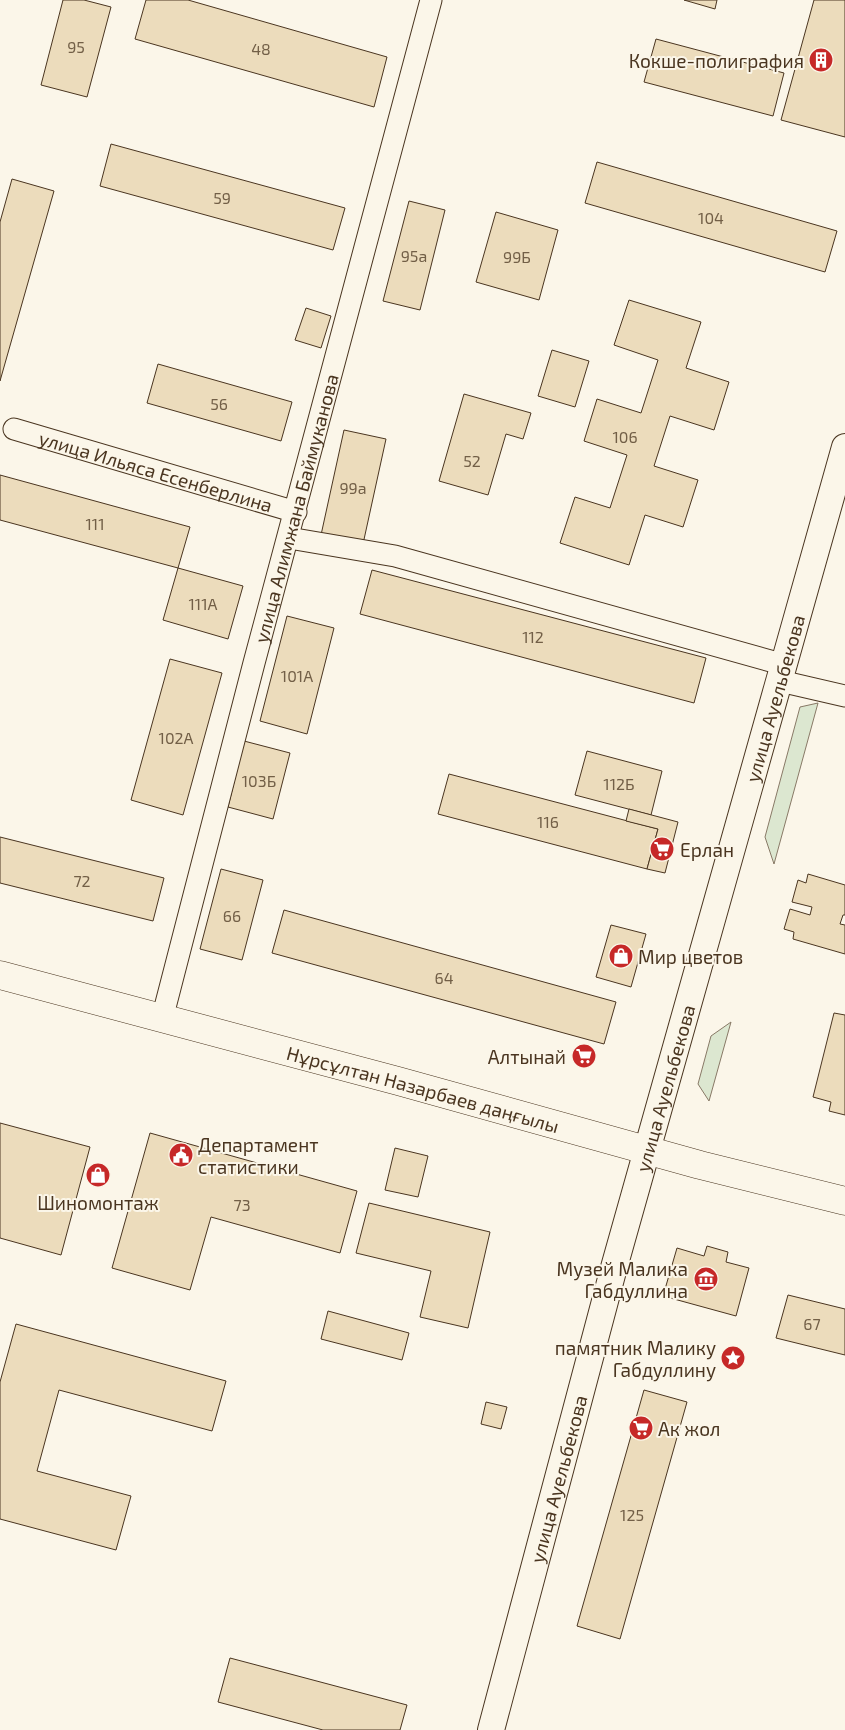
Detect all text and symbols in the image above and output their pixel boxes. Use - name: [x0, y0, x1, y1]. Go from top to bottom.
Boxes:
- house number: 95: [67, 37, 85, 56]
- house number: 48: [251, 39, 271, 58]
- building icon: Кокше-полиграфия: [808, 47, 834, 73]
- place label: Кокше-полиграфия: [629, 49, 804, 72]
- house number: 59: [213, 188, 231, 207]
- house number: 104: [698, 208, 724, 227]
- house number: 95а: [401, 246, 427, 265]
- house number: 99Б: [503, 247, 531, 266]
- street label: улица Алимжана Баймуканова: [248, 371, 342, 645]
- house number: 56: [210, 394, 228, 413]
- street label: улица Ильяса Есенберлина: [36, 426, 275, 516]
- house number: 106: [612, 427, 638, 446]
- house number: 52: [463, 451, 481, 470]
- house number: 99а: [339, 478, 367, 497]
- house number: 111: [85, 514, 105, 533]
- house number: 111А: [188, 594, 218, 613]
- street label: улица Ауельбекова: [740, 612, 809, 785]
- house number: 112: [522, 627, 544, 646]
- house number: 101А: [281, 666, 313, 685]
- house number: 102А: [159, 728, 194, 747]
- house number: 103Б: [242, 771, 276, 790]
- house number: 112Б: [603, 774, 635, 793]
- house number: 116: [537, 812, 559, 831]
- supermarket icon: Ерлан: [649, 836, 675, 862]
- place label: Ерлан: [680, 838, 734, 861]
- house number: 72: [73, 871, 91, 890]
- house number: 66: [223, 906, 241, 925]
- shop icon: Мир цветов: [608, 943, 634, 969]
- place label: Мир цветов: [638, 945, 743, 968]
- house number: 64: [435, 968, 454, 987]
- street label: улица Ауельбекова: [630, 1002, 699, 1175]
- street label: Нұрсұлтан Назарбаев даңғылы: [284, 1040, 562, 1137]
- supermarket icon: Алтынай: [571, 1043, 597, 1069]
- place label: Алтынай: [488, 1045, 566, 1068]
- place label: Департамент статистики: [198, 1133, 319, 1178]
- public building icon: Департамент статистики: [168, 1142, 194, 1168]
- shop icon: Шиномонтаж: [85, 1162, 111, 1188]
- place label: Шиномонтаж: [37, 1191, 159, 1214]
- house number: 73: [233, 1195, 251, 1214]
- place label: Музей Малика Габдуллина: [557, 1257, 688, 1303]
- museum icon: Музей Малика Габдуллина: [693, 1266, 719, 1292]
- house number: 67: [803, 1314, 821, 1333]
- place label: памятник Малику Габдуллину: [555, 1336, 716, 1382]
- place icon: памятник Малику Габдуллину: [720, 1345, 746, 1371]
- street label: улица Ауельбекова: [524, 1392, 591, 1565]
- supermarket icon: Ак жол: [628, 1415, 654, 1441]
- place label: Ак жол: [658, 1417, 721, 1440]
- house number: 125: [620, 1505, 644, 1524]

